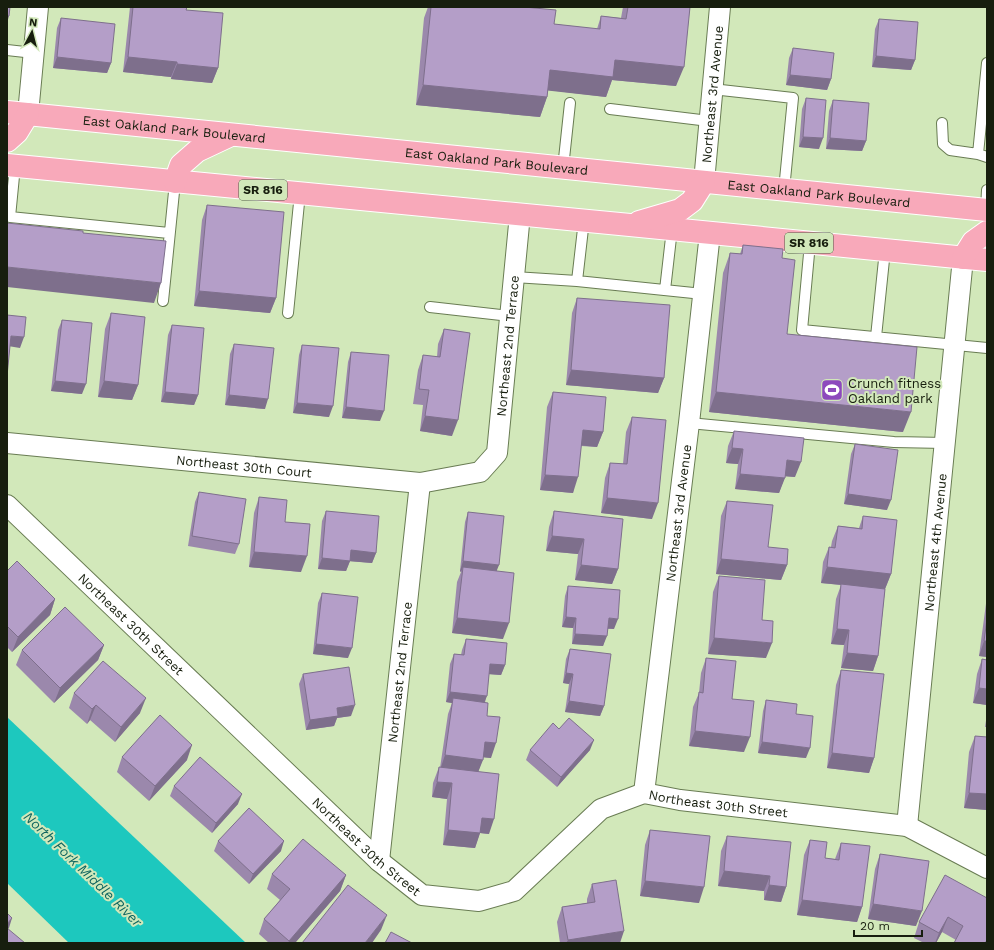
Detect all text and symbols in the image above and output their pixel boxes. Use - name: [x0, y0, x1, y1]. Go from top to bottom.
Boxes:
- north arrow: [12, 12, 52, 52]
- text: N: [28, 16, 38, 30]
- street label: Northeast 3rd Avenue: [698, 25, 726, 164]
- street label: East Oakland Park Boulevard: [82, 112, 266, 145]
- street label: East Oakland Park Boulevard: [404, 144, 589, 178]
- street label: East Oakland Park Boulevard: [727, 177, 911, 210]
- road number: SR 816: [239, 180, 287, 200]
- road number: SR 816: [785, 233, 833, 253]
- street label: Northeast 2nd Terrace: [493, 275, 522, 417]
- place label: Crunch fitness Oakland park: [848, 376, 941, 406]
- sports icon: Crunch fitness Oakland park: [819, 377, 845, 403]
- street label: Northeast 3rd Avenue: [662, 444, 694, 583]
- street label: Northeast 30th Court: [175, 452, 313, 480]
- street label: Northeast 4th Avenue: [921, 473, 949, 612]
- street label: Northeast 30th Street: [75, 570, 187, 678]
- street label: Northeast 2nd Terrace: [384, 601, 415, 743]
- street label: Northeast 30th Street: [648, 787, 789, 820]
- street label: Northeast 30th Street: [310, 794, 424, 899]
- water label: North Fork Middle River: [21, 808, 146, 930]
- scale bar: [854, 912, 922, 938]
- text: 20 m: [860, 919, 890, 933]

